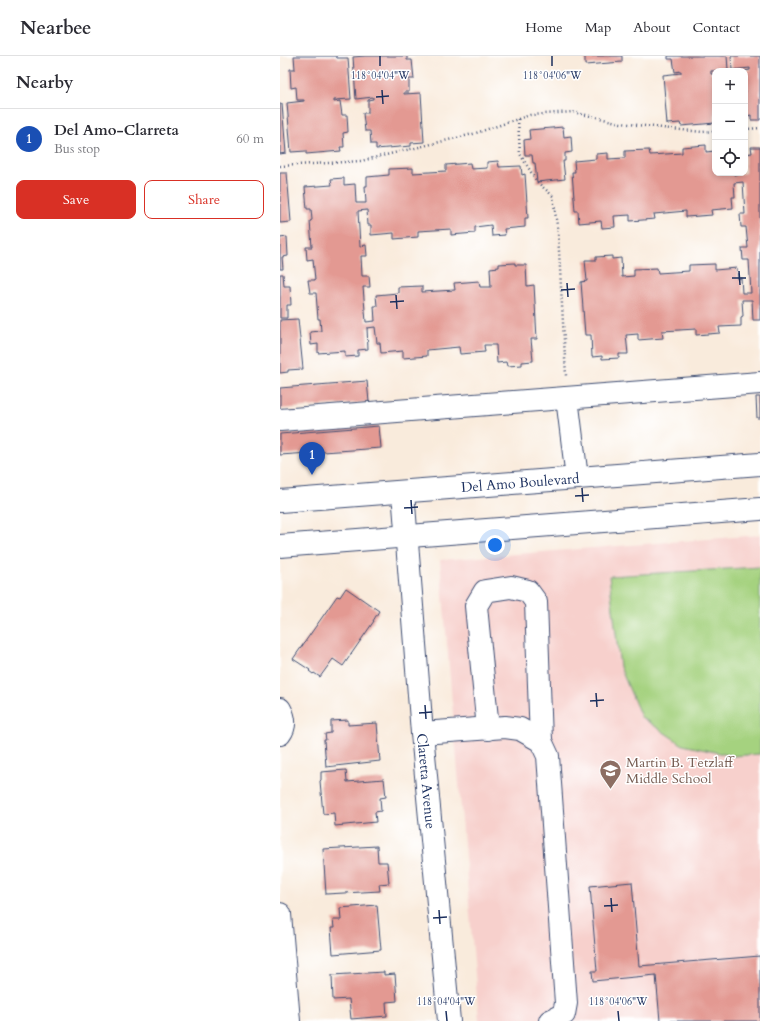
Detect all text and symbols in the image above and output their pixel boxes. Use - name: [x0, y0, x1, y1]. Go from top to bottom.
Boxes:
- text: Nearbee: [20, 15, 91, 41]
- text: Home: [525, 18, 563, 37]
- text: Map: [585, 18, 611, 37]
- text: About: [633, 18, 670, 37]
- text: Contact: [692, 18, 740, 37]
- map controls: [712, 68, 748, 176]
- button: +: [712, 68, 748, 104]
- text: 118°04'04"W: [351, 69, 410, 83]
- text: 118°04'06"W: [523, 69, 582, 83]
- text: Nearby: [16, 71, 73, 94]
- button: −: [712, 104, 748, 140]
- text: Del Amo-Clarreta: [54, 120, 179, 140]
- text: 1: [26, 130, 32, 148]
- text: 60 m: [236, 130, 264, 148]
- text: Bus stop: [54, 140, 100, 158]
- button: locate: [712, 140, 748, 176]
- button: Save: [16, 180, 136, 219]
- button: Share: [144, 180, 264, 219]
- pin: 1: [299, 442, 325, 475]
- street label: Del Amo Boulevard: [460, 468, 581, 497]
- your location: [485, 535, 505, 555]
- street label: Claretta Avenue: [413, 732, 440, 830]
- place label: Martin B. Tetzlaff Middle School: [626, 753, 735, 788]
- school or university icon: Martin B. Tetzlaff Middle School: [597, 757, 623, 790]
- text: 118°04'04"W: [417, 995, 476, 1009]
- text: 118°04'06"W: [589, 995, 648, 1009]

